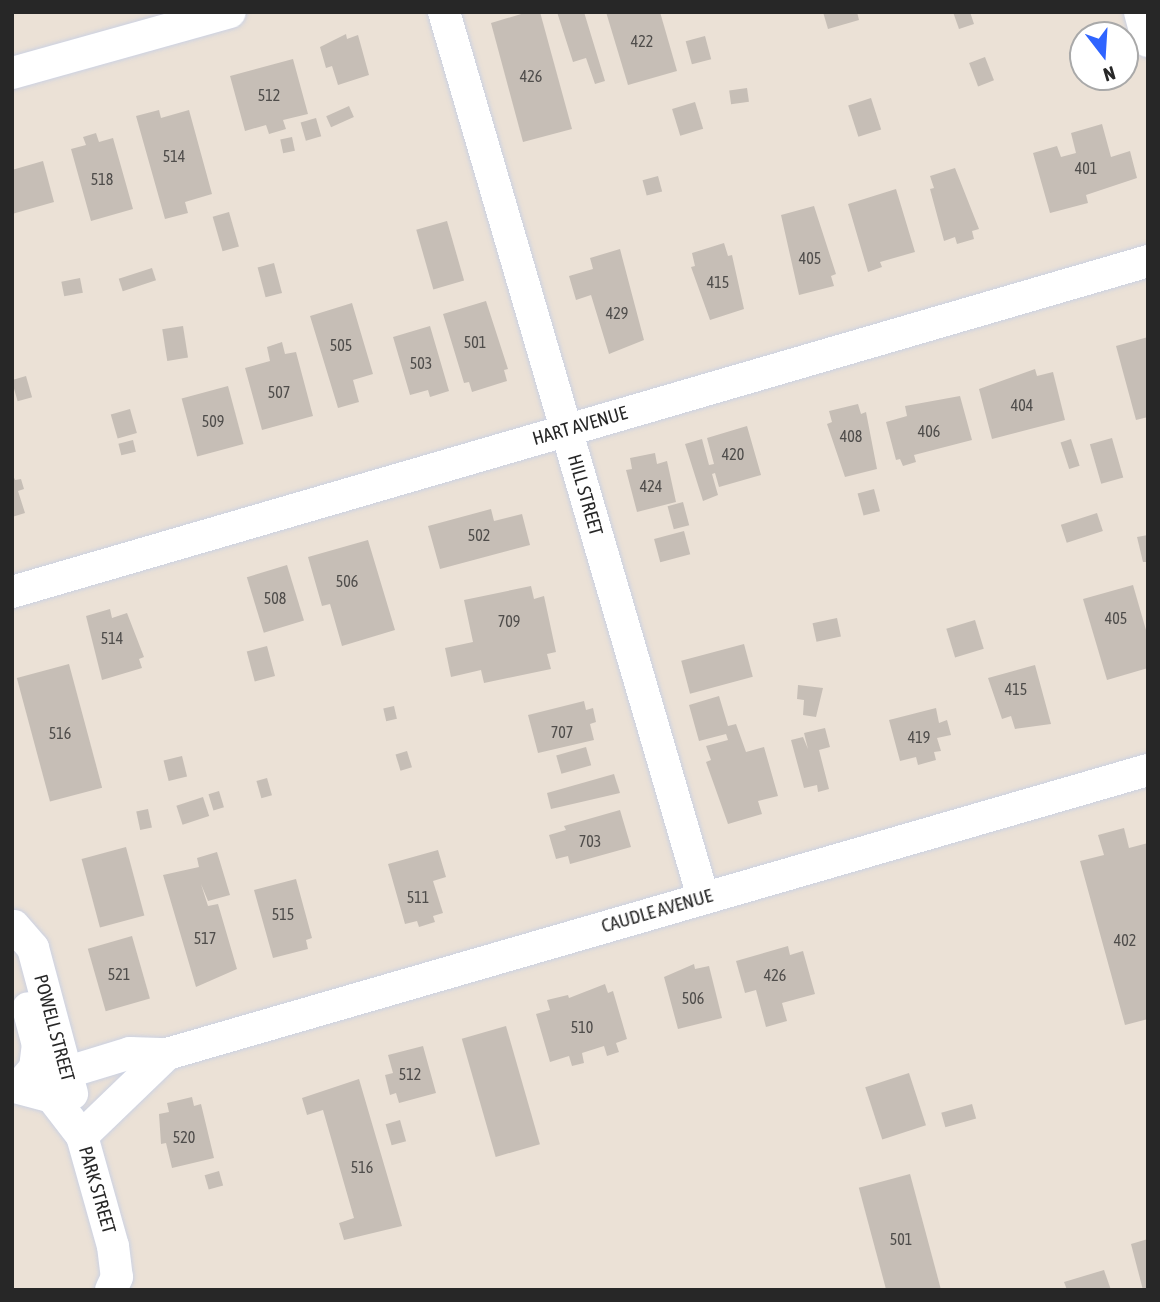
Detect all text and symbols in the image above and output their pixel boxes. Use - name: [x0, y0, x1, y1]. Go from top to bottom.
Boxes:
- north arrow: [1069, 21, 1139, 91]
- house number: 422: [631, 31, 653, 51]
- text: N: [1101, 62, 1118, 86]
- house number: 426: [520, 66, 542, 86]
- house number: 512: [258, 85, 280, 105]
- house number: 514: [163, 146, 185, 166]
- house number: 401: [1075, 158, 1097, 178]
- house number: 518: [91, 169, 113, 189]
- house number: 405: [799, 248, 821, 268]
- house number: 415: [707, 272, 729, 292]
- house number: 429: [606, 303, 628, 323]
- house number: 501: [464, 332, 486, 352]
- house number: 505: [330, 335, 352, 355]
- house number: 503: [410, 353, 432, 373]
- house number: 507: [268, 382, 290, 402]
- house number: 404: [1011, 395, 1033, 415]
- street label: HART AVENUE: [530, 402, 630, 450]
- house number: 509: [202, 411, 224, 431]
- house number: 406: [918, 421, 940, 441]
- house number: 408: [840, 426, 862, 446]
- house number: 420: [722, 444, 744, 464]
- street label: HILL STREET: [563, 452, 607, 538]
- house number: 424: [640, 476, 662, 496]
- house number: 502: [468, 525, 490, 545]
- house number: 506: [336, 571, 358, 591]
- house number: 508: [264, 588, 286, 608]
- house number: 405: [1105, 608, 1127, 628]
- house number: 709: [498, 611, 520, 631]
- house number: 514: [101, 628, 123, 648]
- house number: 415: [1005, 679, 1027, 699]
- house number: 707: [551, 722, 573, 742]
- house number: 516: [49, 723, 71, 743]
- house number: 419: [908, 727, 930, 747]
- house number: 703: [579, 831, 601, 851]
- street label: CAUDLE AVENUE: [599, 884, 715, 938]
- house number: 511: [407, 887, 429, 907]
- house number: 515: [272, 904, 294, 924]
- house number: 517: [194, 928, 216, 948]
- house number: 402: [1114, 930, 1136, 950]
- house number: 521: [108, 964, 130, 984]
- house number: 426: [764, 965, 786, 985]
- street label: POWELL STREET: [29, 972, 79, 1084]
- house number: 506: [682, 988, 704, 1008]
- house number: 510: [571, 1017, 593, 1037]
- house number: 512: [399, 1064, 421, 1084]
- house number: 520: [173, 1127, 195, 1147]
- street label: PARK STREET: [74, 1144, 120, 1236]
- house number: 516: [351, 1157, 373, 1177]
- house number: 501: [890, 1229, 912, 1249]

